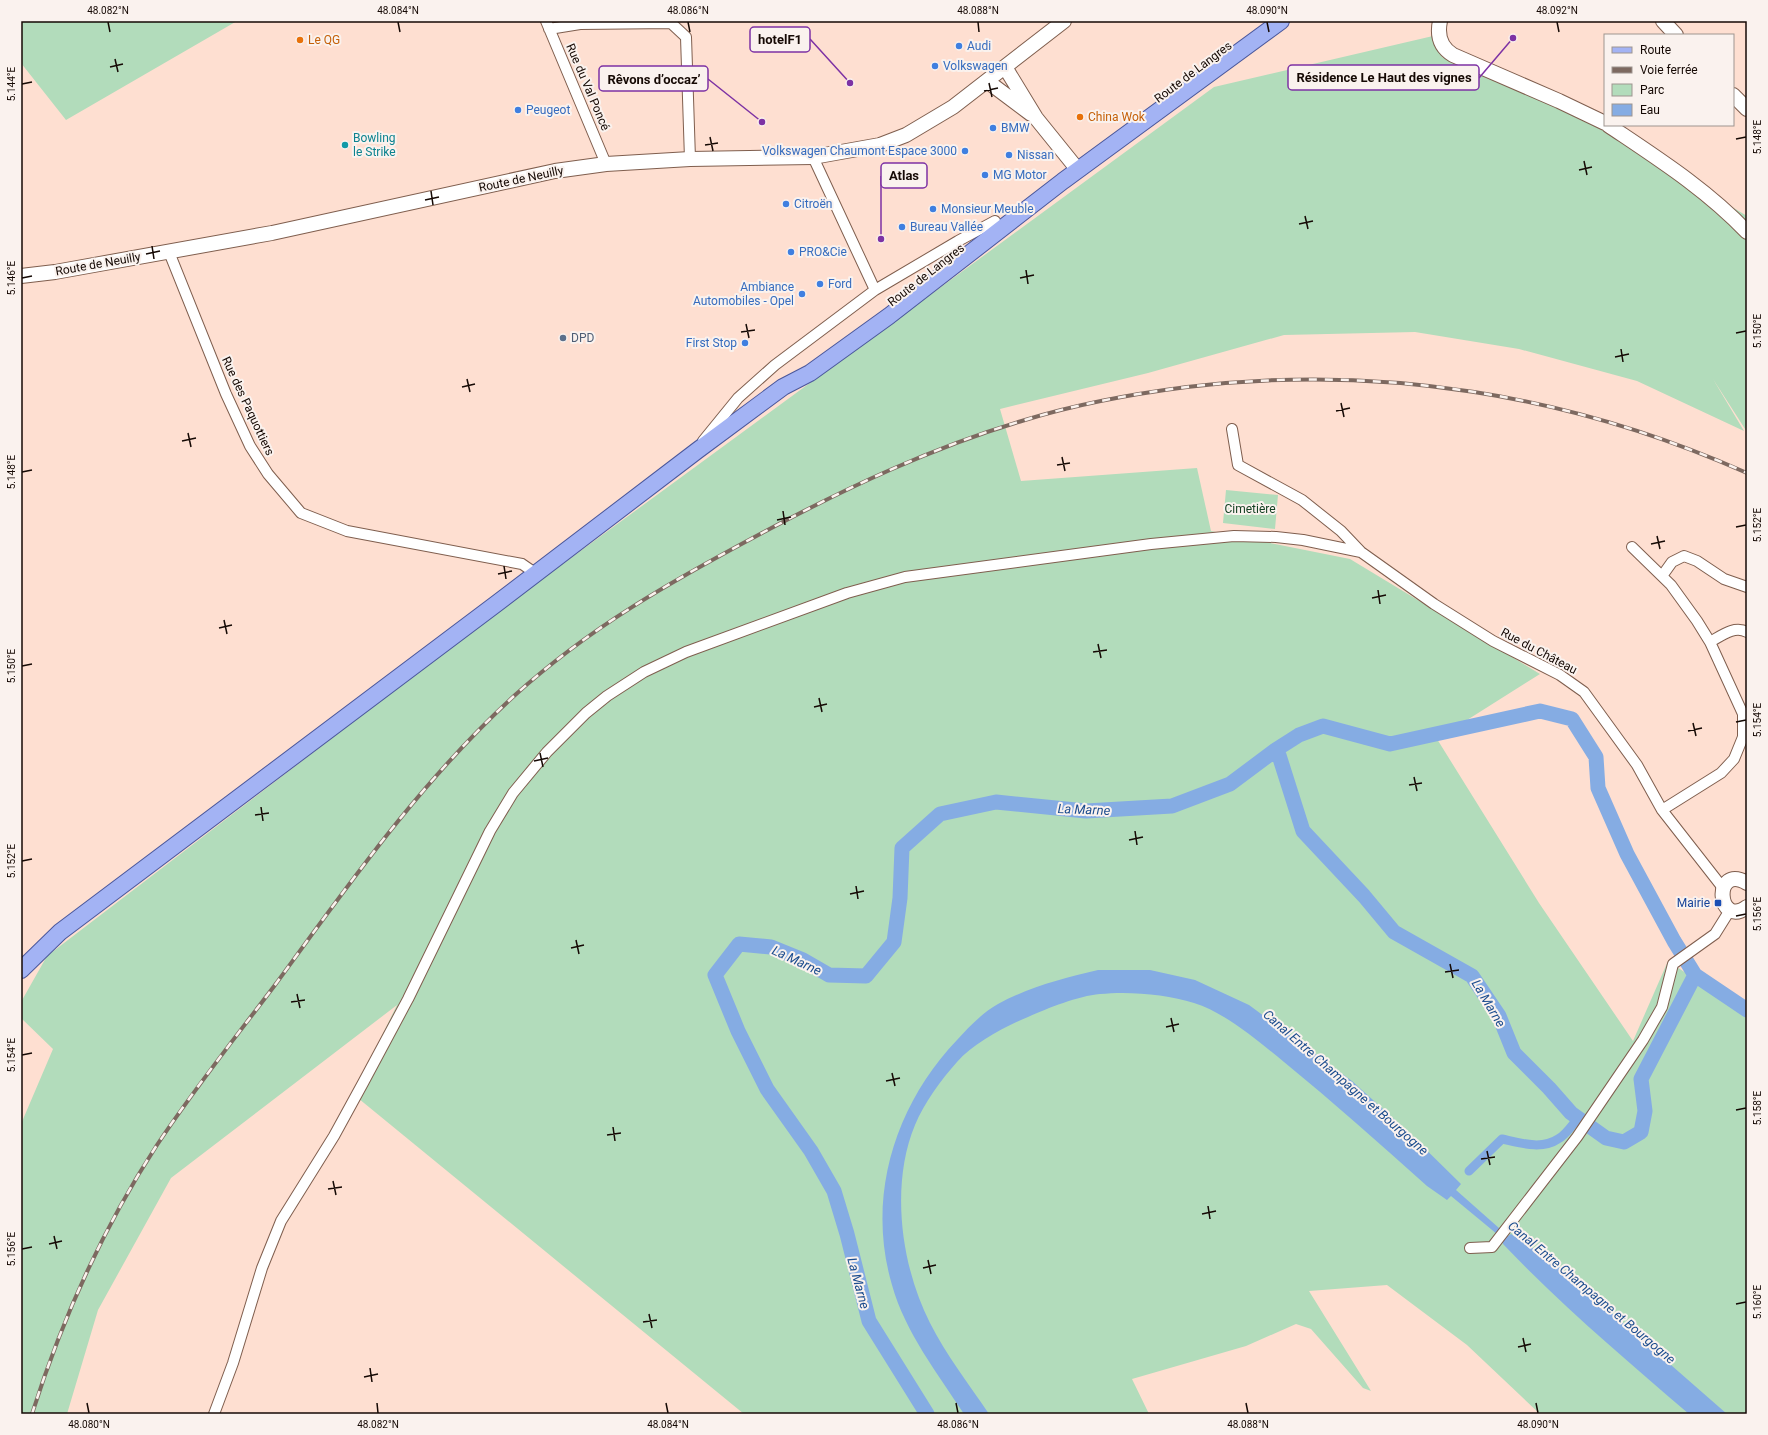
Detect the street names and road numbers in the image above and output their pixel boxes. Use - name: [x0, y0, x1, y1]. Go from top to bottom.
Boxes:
- street label: Route de Langres: [1152, 38, 1234, 106]
- street label: Rue du Val Poncé: [563, 41, 613, 133]
- street label: Route de Neuilly: [477, 163, 565, 195]
- street label: Route de Langres: [885, 241, 967, 309]
- street label: Route de Neuilly: [54, 250, 142, 278]
- street label: Rue des Paquottiers: [219, 354, 277, 458]
- street label: Rue du Château: [1499, 625, 1579, 677]

